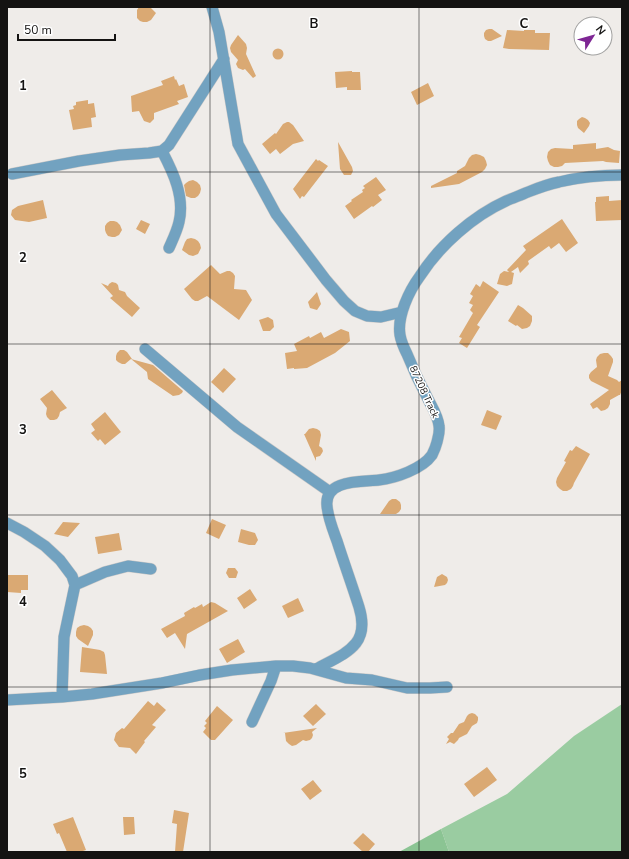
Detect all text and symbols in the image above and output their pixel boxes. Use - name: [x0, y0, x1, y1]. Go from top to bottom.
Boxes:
- text: B: [310, 15, 319, 33]
- text: C: [520, 15, 529, 33]
- scale bar: [18, 16, 115, 42]
- north arrow: [573, 16, 613, 56]
- text: 50 m: [24, 22, 52, 38]
- text: N: [592, 22, 609, 38]
- text: 1: [19, 77, 27, 95]
- text: 2: [19, 249, 27, 267]
- street label: 87208 Track: [406, 364, 443, 421]
- text: 3: [19, 421, 27, 439]
- text: 4: [19, 593, 27, 611]
- text: 5: [19, 765, 27, 783]

